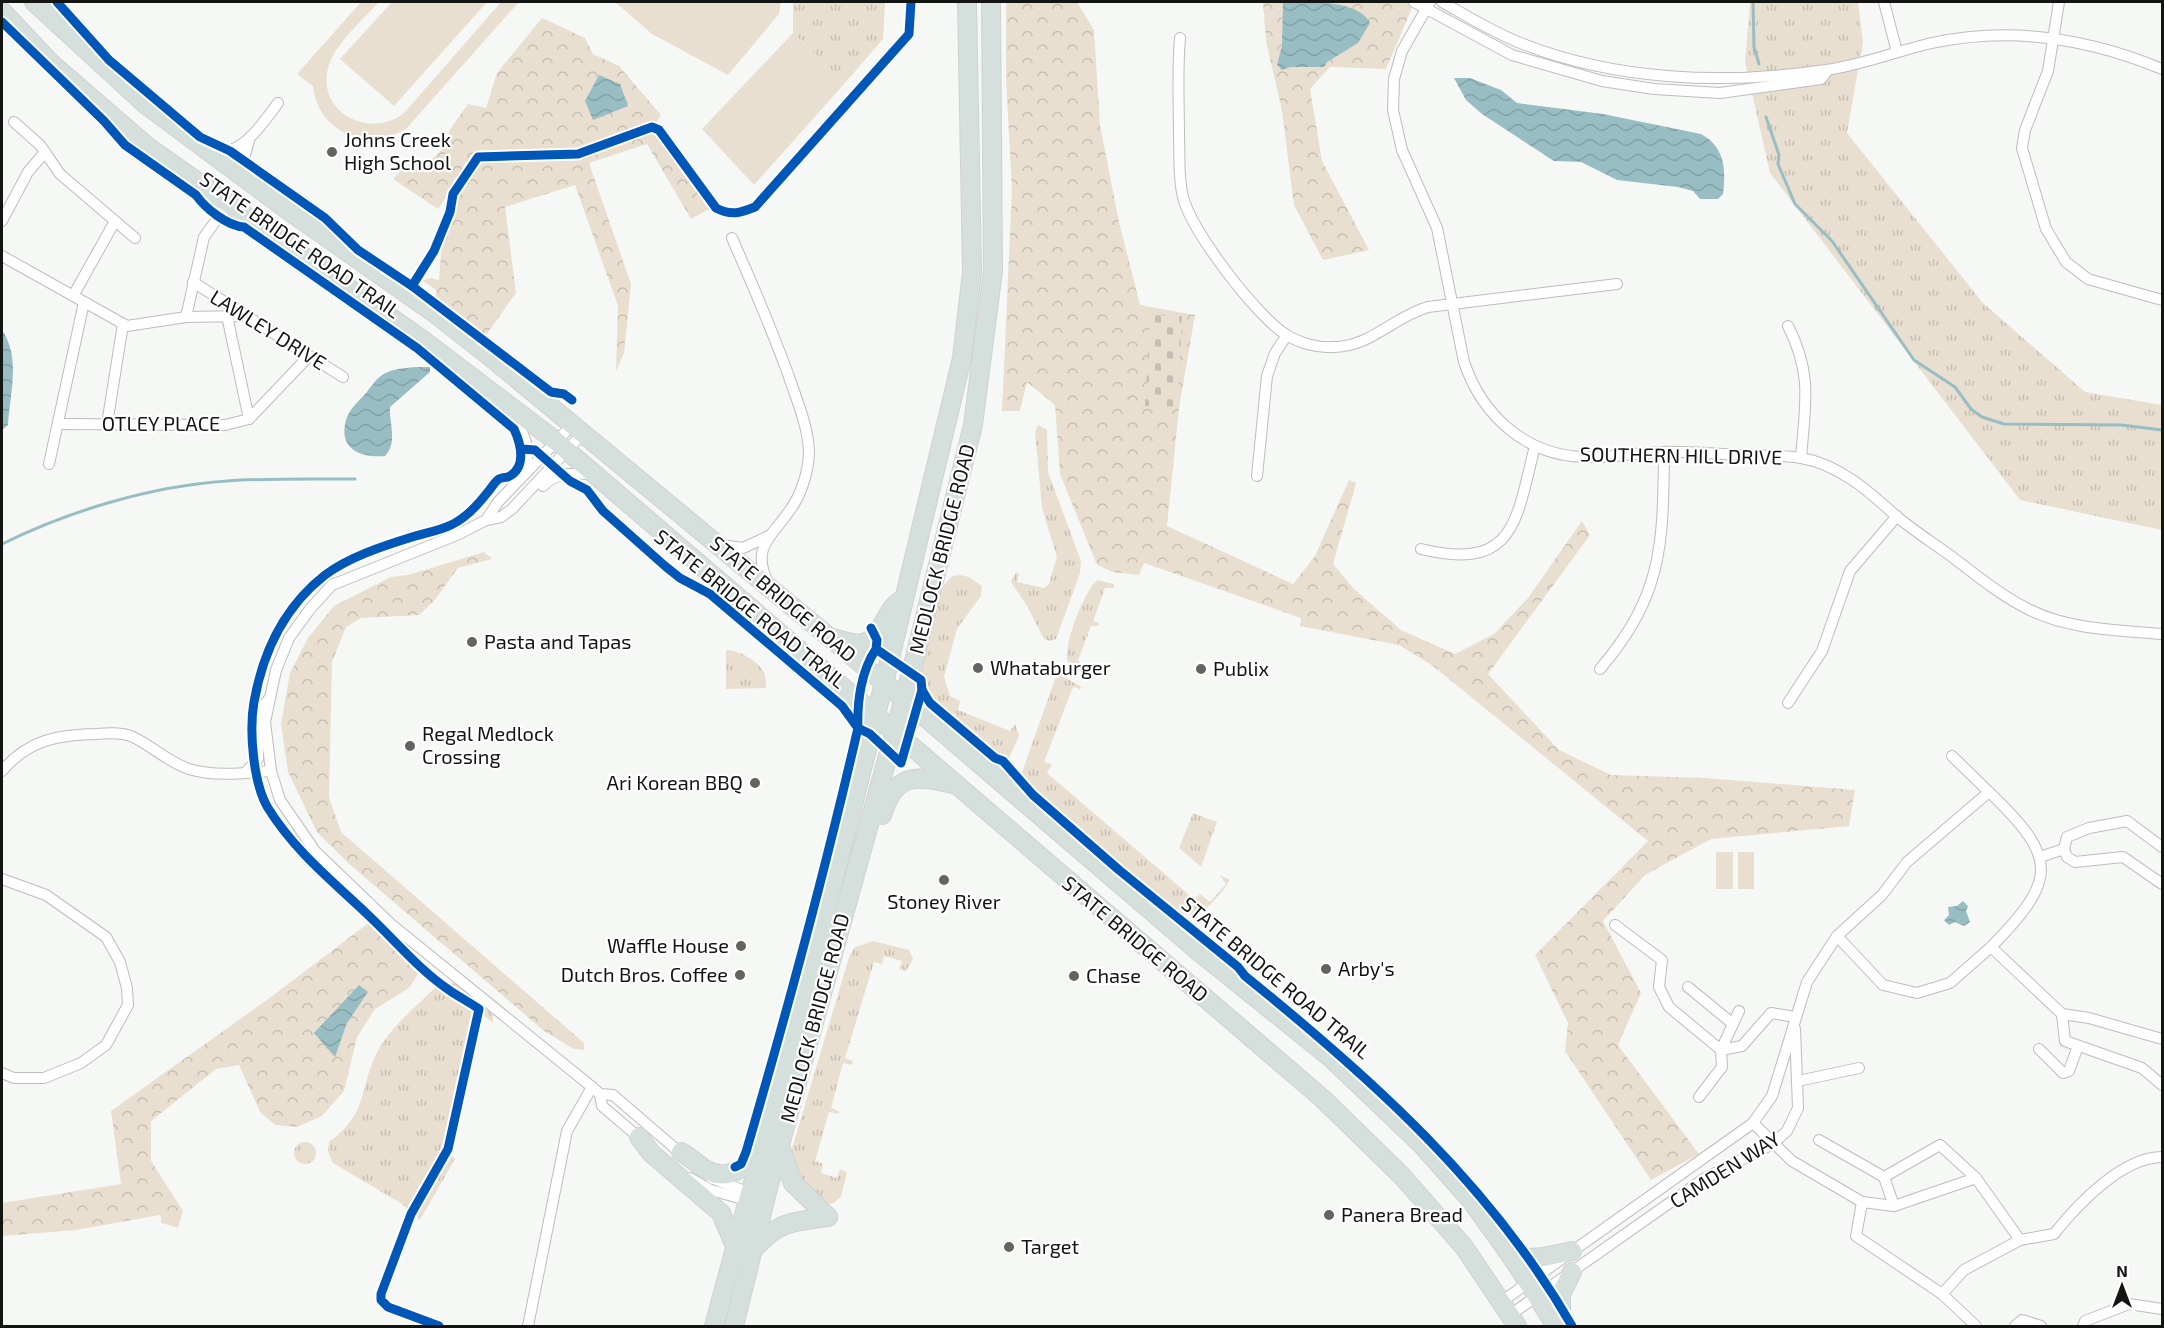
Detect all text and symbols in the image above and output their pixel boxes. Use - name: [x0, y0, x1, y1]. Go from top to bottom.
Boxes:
- place label: Johns Creek High School: [344, 127, 451, 174]
- marker: Johns Creek High School: [325, 145, 339, 159]
- street label: STATE BRIDGE ROAD TRAIL: [196, 166, 405, 323]
- street label: LAWLEY DRIVE: [206, 284, 331, 374]
- street label: OTLEY PLACE: [102, 411, 220, 435]
- street label: MEDLOCK BRIDGE ROAD: [903, 441, 979, 656]
- street label: SOUTHERN HILL DRIVE: [1580, 441, 1782, 469]
- street label: STATE BRIDGE ROAD TRAIL: [650, 524, 851, 693]
- street label: STATE BRIDGE ROAD: [706, 530, 861, 666]
- place label: Pasta and Tapas: [484, 629, 631, 653]
- marker: Pasta and Tapas: [465, 635, 479, 649]
- place label: Whataburger: [990, 655, 1111, 679]
- place label: Publix: [1213, 656, 1270, 680]
- marker: Whataburger: [971, 661, 985, 675]
- marker: Publix: [1194, 662, 1208, 676]
- place label: Regal Medlock Crossing: [422, 721, 554, 768]
- marker: Regal Medlock Crossing: [403, 739, 417, 753]
- place label: Ari Korean BBQ: [606, 770, 743, 794]
- marker: Ari Korean BBQ: [748, 776, 762, 790]
- street label: STATE BRIDGE ROAD: [1058, 870, 1213, 1006]
- marker: Stoney River: [937, 873, 951, 887]
- place label: Stoney River: [887, 889, 1001, 913]
- street label: STATE BRIDGE ROAD TRAIL: [1177, 891, 1376, 1063]
- street label: MEDLOCK BRIDGE ROAD: [775, 910, 854, 1125]
- place label: Waffle House: [607, 933, 729, 957]
- marker: Waffle House: [734, 939, 748, 953]
- place label: Arby's: [1338, 956, 1395, 980]
- place label: Dutch Bros. Coffee: [561, 962, 728, 986]
- marker: Arby's: [1319, 962, 1333, 976]
- place label: Chase: [1086, 963, 1141, 987]
- marker: Dutch Bros. Coffee: [733, 968, 747, 982]
- marker: Chase: [1067, 969, 1081, 983]
- street label: CAMDEN WAY: [1665, 1125, 1785, 1213]
- place label: Panera Bread: [1341, 1202, 1463, 1226]
- marker: Panera Bread: [1322, 1208, 1336, 1222]
- place label: Target: [1021, 1234, 1079, 1258]
- marker: Target: [1002, 1240, 1016, 1254]
- north arrow: [2092, 1256, 2152, 1316]
- text: N: [2116, 1261, 2128, 1280]

